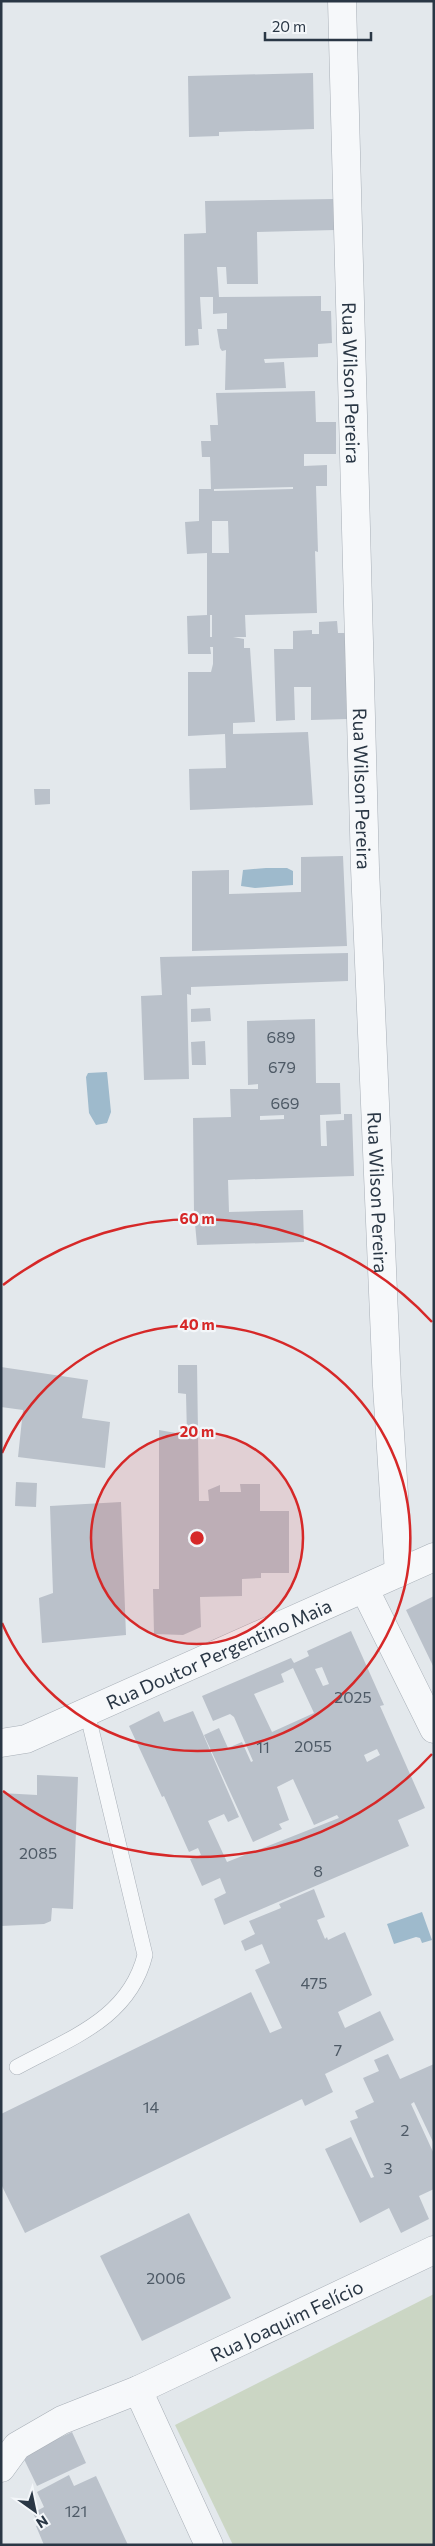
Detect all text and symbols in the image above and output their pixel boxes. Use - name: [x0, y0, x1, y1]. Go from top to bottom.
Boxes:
- scale bar: [265, 10, 371, 42]
- text: 20 m: [272, 17, 306, 35]
- street label: Rua Wilson Pereira: [338, 302, 366, 464]
- street label: Rua Wilson Pereira: [349, 708, 377, 870]
- house number: 689: [266, 1027, 296, 1046]
- house number: 679: [268, 1057, 296, 1076]
- house number: 669: [271, 1093, 299, 1112]
- street label: Rua Wilson Pereira: [364, 1111, 394, 1274]
- text: 60 m: [179, 1209, 215, 1227]
- text: 40 m: [179, 1315, 215, 1333]
- text: 20 m: [180, 1422, 214, 1440]
- centre of rings: [188, 1529, 206, 1547]
- street label: Rua Doutor Pergentino Maia: [102, 1593, 335, 1714]
- house number: 2025: [334, 1687, 372, 1706]
- house number: 2055: [294, 1736, 332, 1755]
- house number: 11: [256, 1737, 270, 1756]
- house number: 2085: [19, 1843, 57, 1862]
- house number: 8: [313, 1861, 323, 1880]
- house number: 475: [301, 1973, 327, 1992]
- house number: 7: [334, 2040, 342, 2059]
- house number: 14: [143, 2097, 160, 2116]
- house number: 2: [401, 2120, 410, 2139]
- house number: 3: [383, 2158, 393, 2177]
- house number: 2006: [146, 2268, 186, 2287]
- street label: Rua Joaquim Felício: [206, 2274, 366, 2366]
- north arrow: [10, 2486, 60, 2536]
- house number: 121: [65, 2501, 87, 2520]
- text: N: [33, 2512, 51, 2532]

